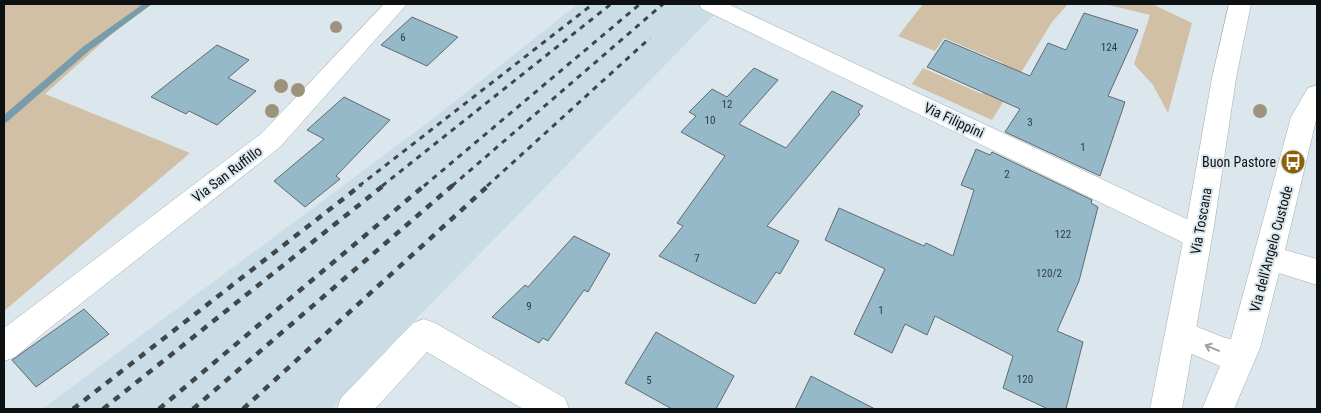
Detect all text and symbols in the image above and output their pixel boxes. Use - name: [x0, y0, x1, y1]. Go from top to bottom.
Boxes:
- house number: 6: [400, 31, 406, 44]
- house number: 124: [1101, 41, 1118, 54]
- house number: 12: [722, 98, 732, 111]
- street label: Via Filippini: [921, 99, 987, 141]
- house number: 10: [705, 114, 715, 127]
- house number: 3: [1027, 116, 1033, 129]
- house number: 1: [1080, 141, 1086, 154]
- street label: Via San Ruffillo: [189, 143, 265, 205]
- bus stop icon: Buon Pastore: [1280, 149, 1306, 175]
- place label: Buon Pastore: [1202, 154, 1276, 170]
- house number: 2: [1004, 168, 1010, 181]
- street label: Via dell'Angelo Custode: [1246, 184, 1296, 314]
- street label: Via Toscana: [1187, 186, 1215, 256]
- house number: 122: [1055, 228, 1071, 241]
- house number: 7: [694, 252, 700, 265]
- house number: 120/2: [1036, 267, 1062, 280]
- house number: 9: [526, 300, 532, 313]
- house number: 1: [878, 304, 884, 317]
- one-way arrow: [1205, 342, 1220, 352]
- house number: 120: [1017, 373, 1033, 386]
- house number: 5: [646, 374, 652, 387]

